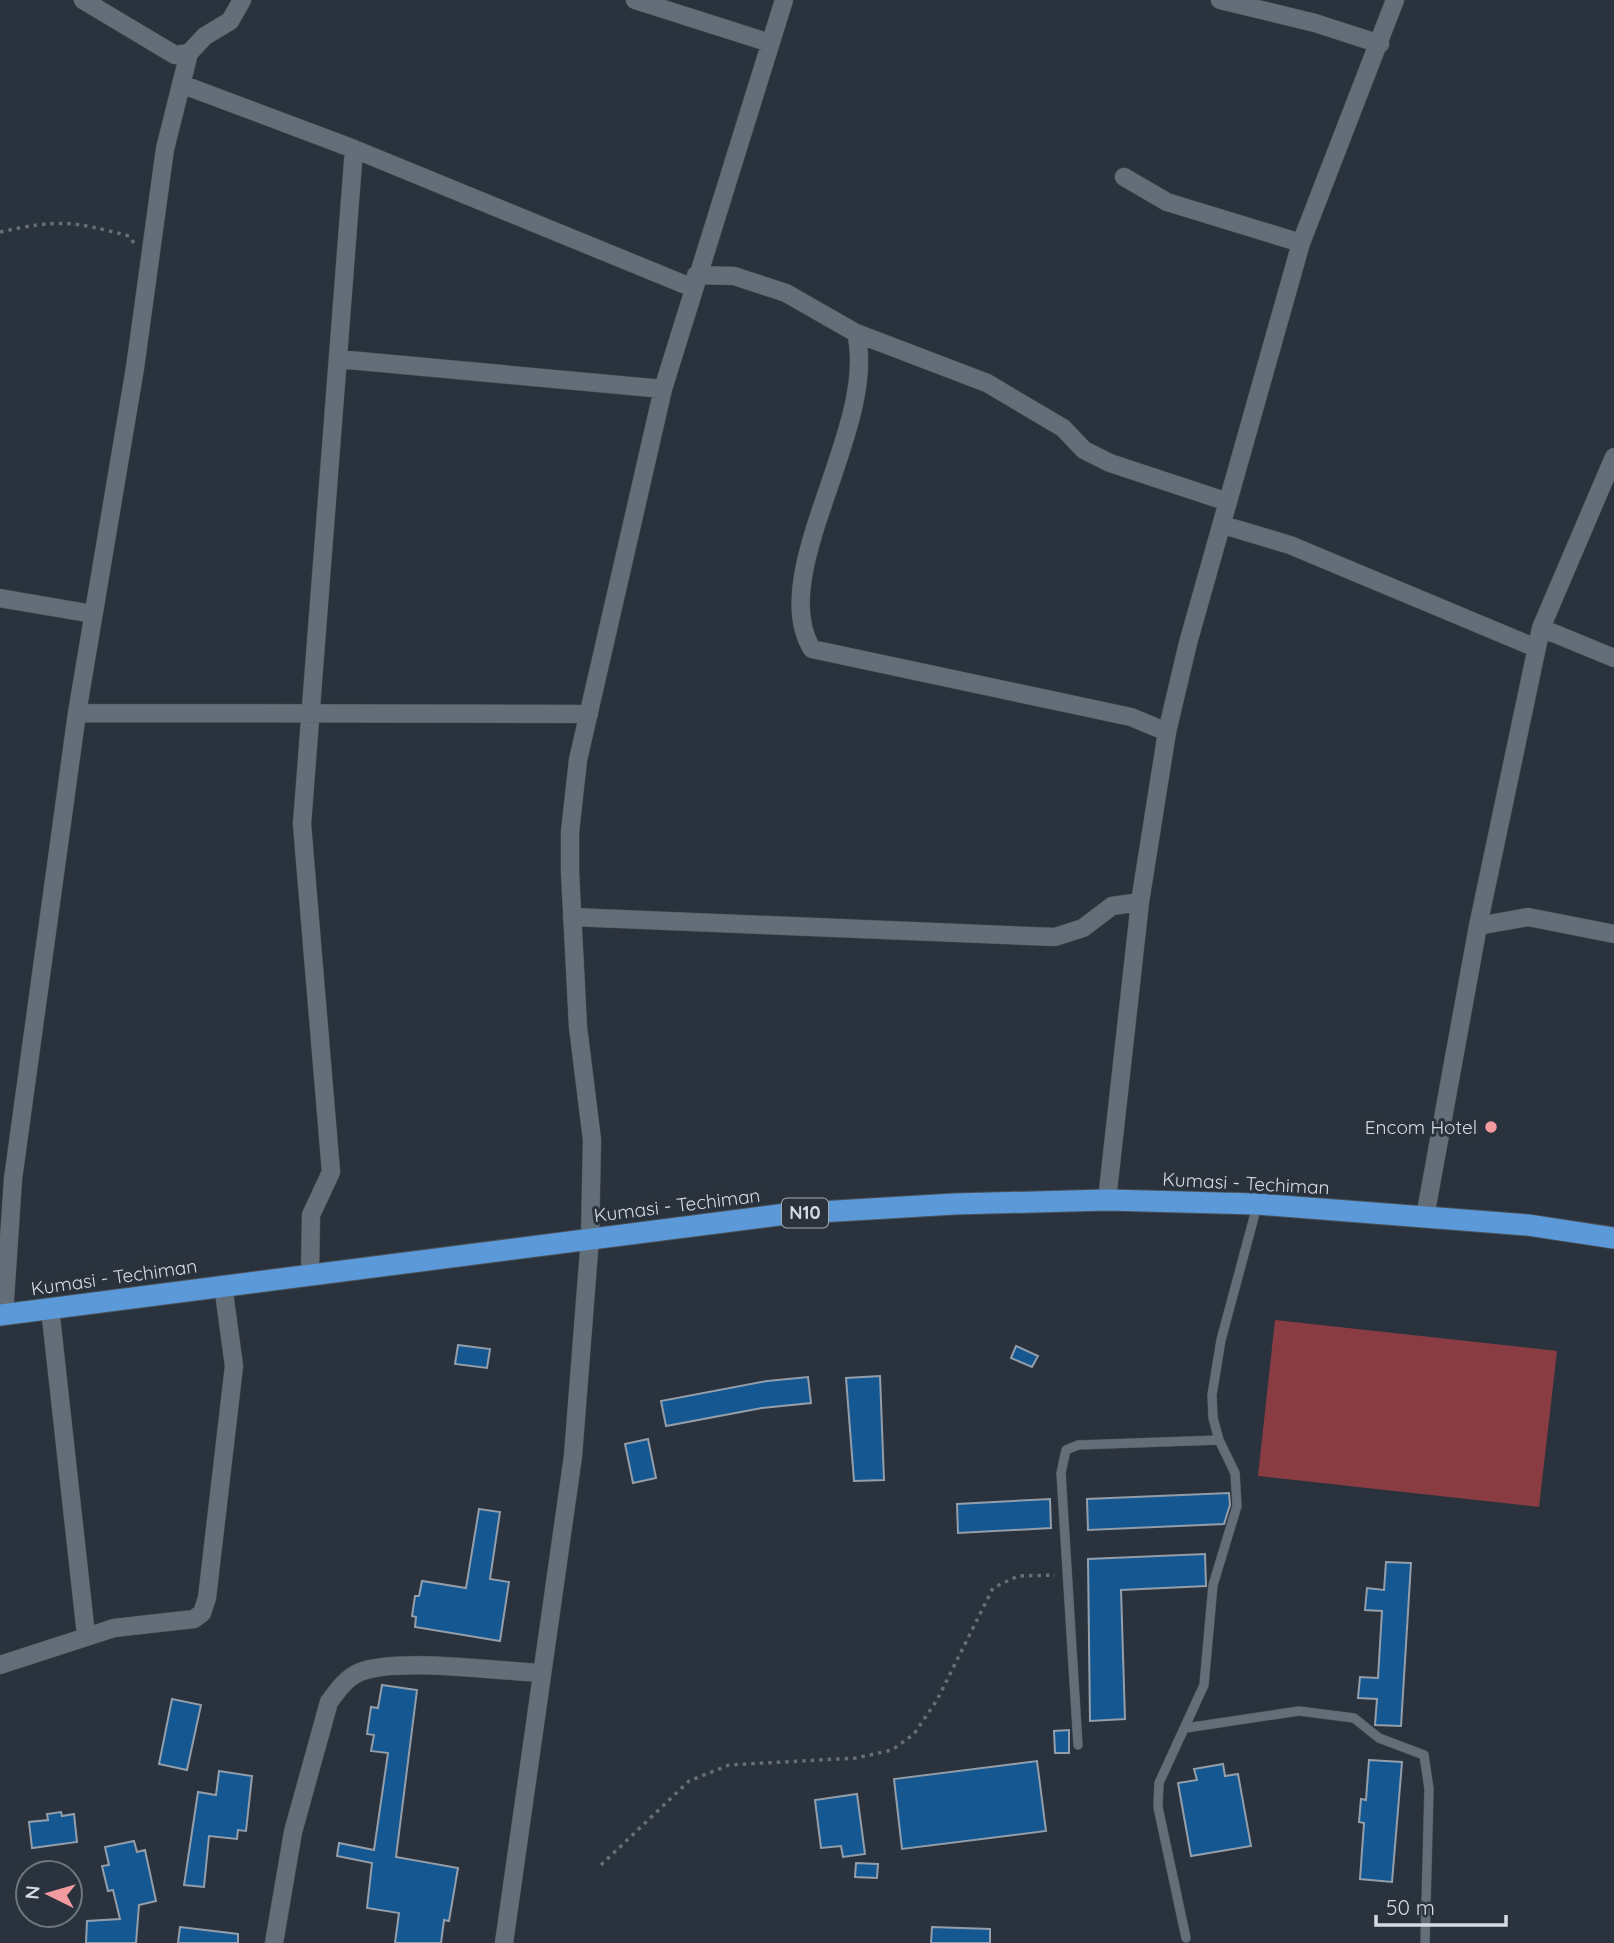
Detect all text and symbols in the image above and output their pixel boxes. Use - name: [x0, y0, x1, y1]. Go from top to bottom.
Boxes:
- place label: Encom Hotel: [1365, 1115, 1477, 1139]
- marker: Encom Hotel: [1483, 1119, 1499, 1135]
- street label: Kumasi - Techiman: [1162, 1167, 1330, 1199]
- street label: Kumasi - Techiman: [592, 1183, 762, 1227]
- road number: N10: [782, 1198, 828, 1228]
- street label: Kumasi - Techiman: [29, 1253, 199, 1301]
- north arrow: [14, 1859, 84, 1929]
- scale bar: [1376, 1884, 1506, 1928]
- text: N: [20, 1885, 45, 1901]
- text: 50 m: [1386, 1894, 1435, 1920]

